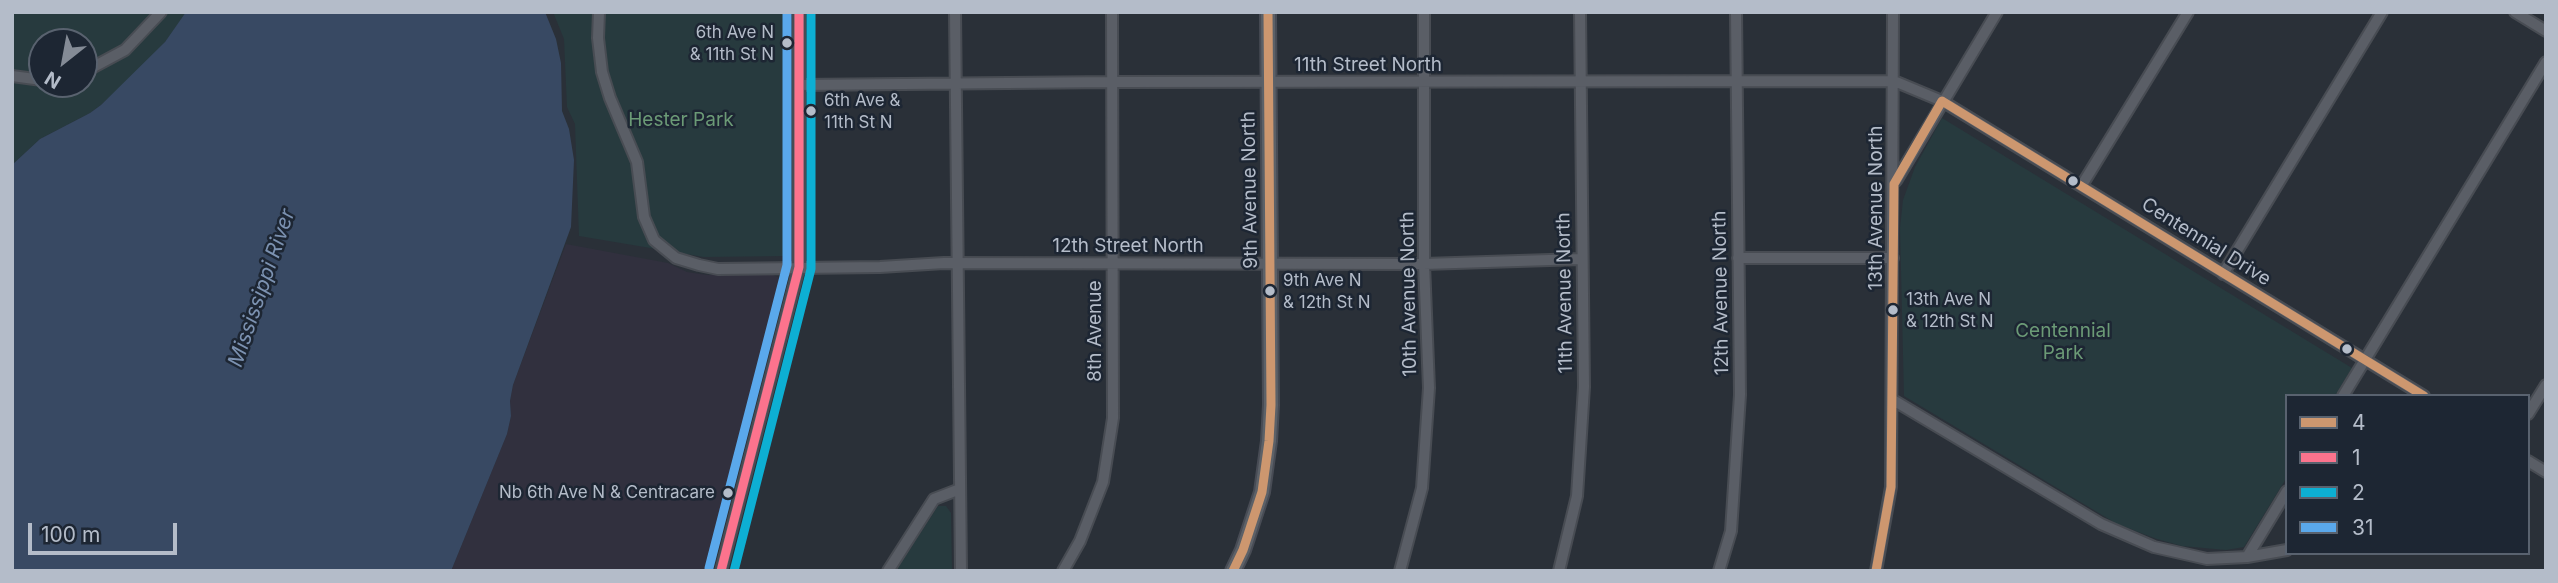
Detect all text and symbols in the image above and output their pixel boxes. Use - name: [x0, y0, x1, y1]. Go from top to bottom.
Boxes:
- place label: 6th Ave N & 11th St N: [690, 23, 774, 63]
- north arrow: [28, 28, 98, 98]
- marker: 6th Ave N & 11th St N: [780, 36, 794, 50]
- street label: 11th Street North: [1294, 54, 1442, 76]
- text: N: [41, 66, 65, 93]
- place label: 6th Ave & 11th St N: [824, 91, 900, 131]
- marker: 6th Ave & 11th St N: [804, 104, 818, 118]
- park label: Hester Park: [628, 109, 734, 131]
- street label: 9th Avenue North: [1237, 111, 1263, 269]
- street label: 13th Avenue North: [1865, 126, 1887, 290]
- unlabelled marker: [2066, 174, 2080, 188]
- street label: Centennial Drive: [2137, 193, 2275, 291]
- water label: Mississippi River: [223, 206, 301, 370]
- street label: 12th Avenue North: [1708, 210, 1734, 376]
- street label: 10th Avenue North: [1396, 211, 1422, 377]
- street label: 11th Avenue North: [1552, 212, 1578, 374]
- street label: 12th Street North: [1052, 235, 1204, 257]
- place label: 9th Ave N & 12th St N: [1283, 271, 1370, 311]
- street label: 8th Avenue: [1084, 280, 1106, 382]
- marker: 9th Ave N & 12th St N: [1263, 284, 1277, 298]
- place label: 13th Ave N & 12th St N: [1906, 290, 1993, 330]
- marker: 13th Ave N & 12th St N: [1886, 303, 1900, 317]
- park label: Centennial Park: [2015, 320, 2111, 364]
- unlabelled marker: [2340, 342, 2354, 356]
- legend: [2285, 394, 2530, 555]
- text: 4: [2352, 410, 2366, 435]
- text: 1: [2352, 445, 2361, 470]
- text: 2: [2352, 480, 2365, 505]
- place label: Nb 6th Ave N & Centracare: [499, 483, 715, 503]
- marker: Nb 6th Ave N & Centracare: [721, 486, 735, 500]
- scale bar: [32, 510, 180, 554]
- text: 31: [2352, 515, 2374, 540]
- text: 100 m: [41, 522, 100, 547]

